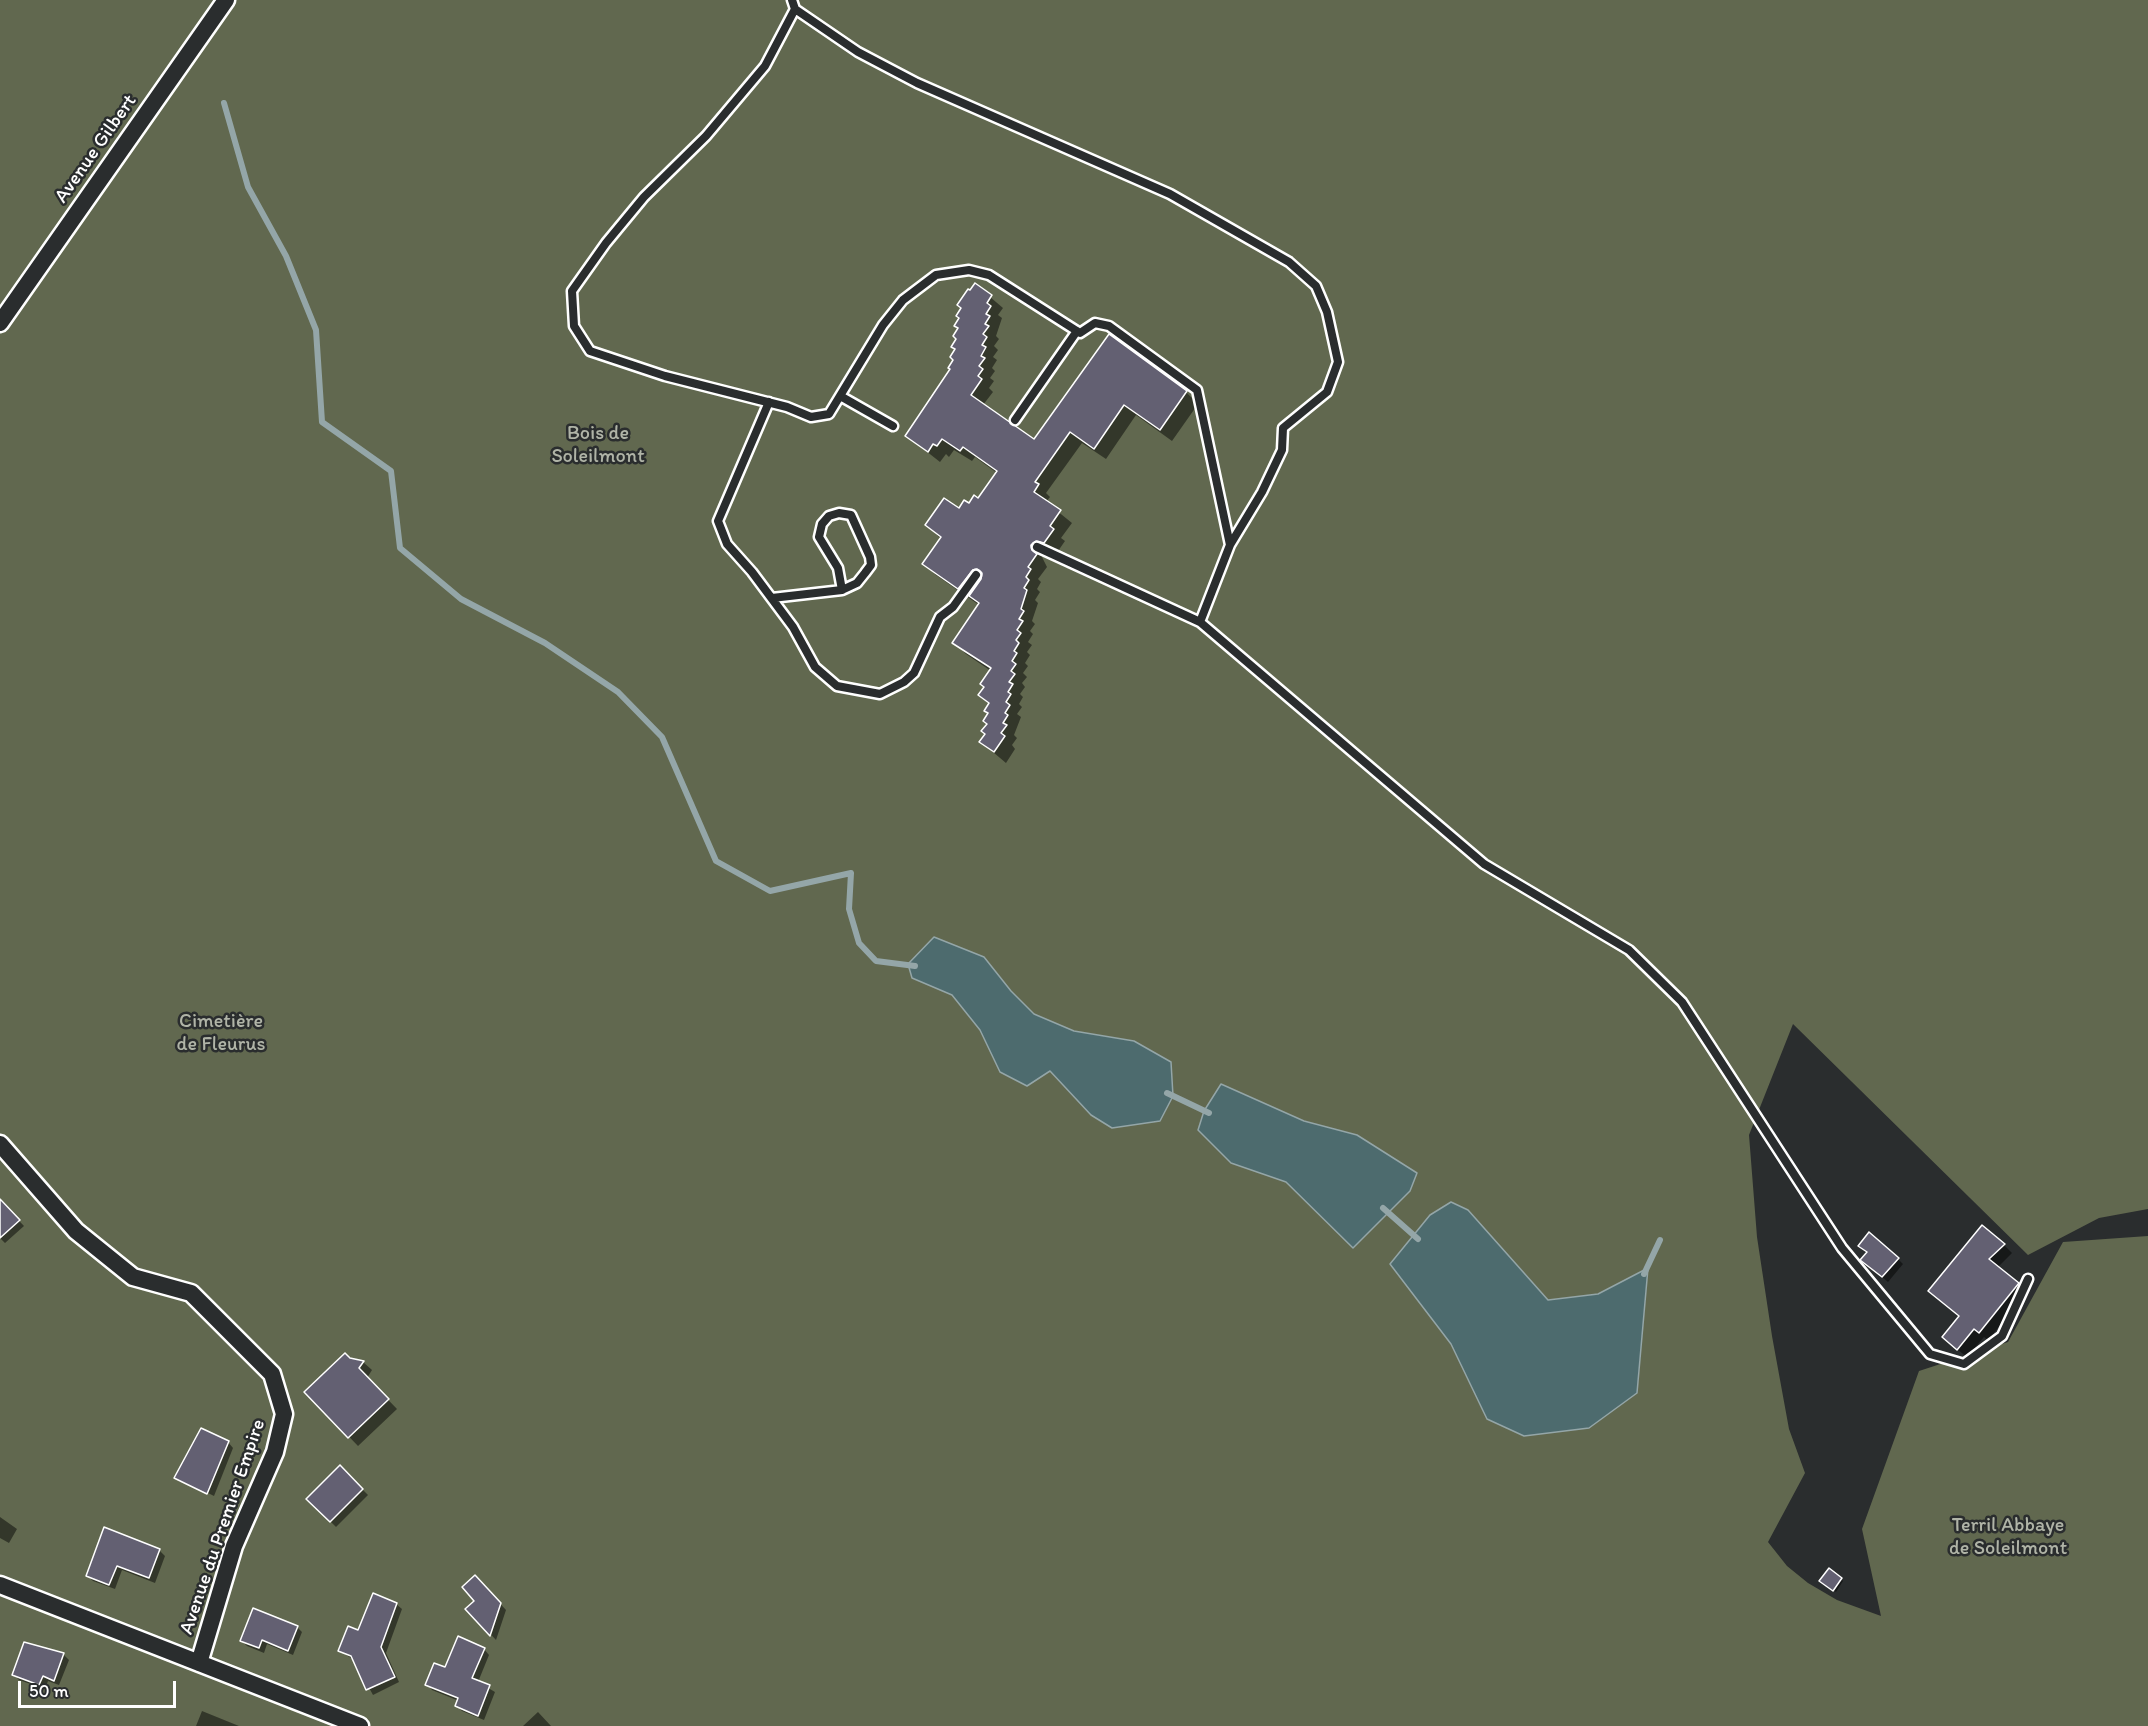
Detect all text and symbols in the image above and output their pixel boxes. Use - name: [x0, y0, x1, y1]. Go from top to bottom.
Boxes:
- street label: Avenue Gilbert: [50, 90, 142, 208]
- park label: Bois de Soleilmont: [551, 422, 645, 469]
- park label: Cimetière de Fleurus: [176, 1010, 266, 1057]
- street label: Avenue du Premier Empire: [175, 1416, 271, 1638]
- park label: Terril Abbaye de Soleilmont: [1949, 1514, 2067, 1561]
- scale bar: [21, 1669, 178, 1707]
- text: 50 m: [29, 1680, 69, 1702]

